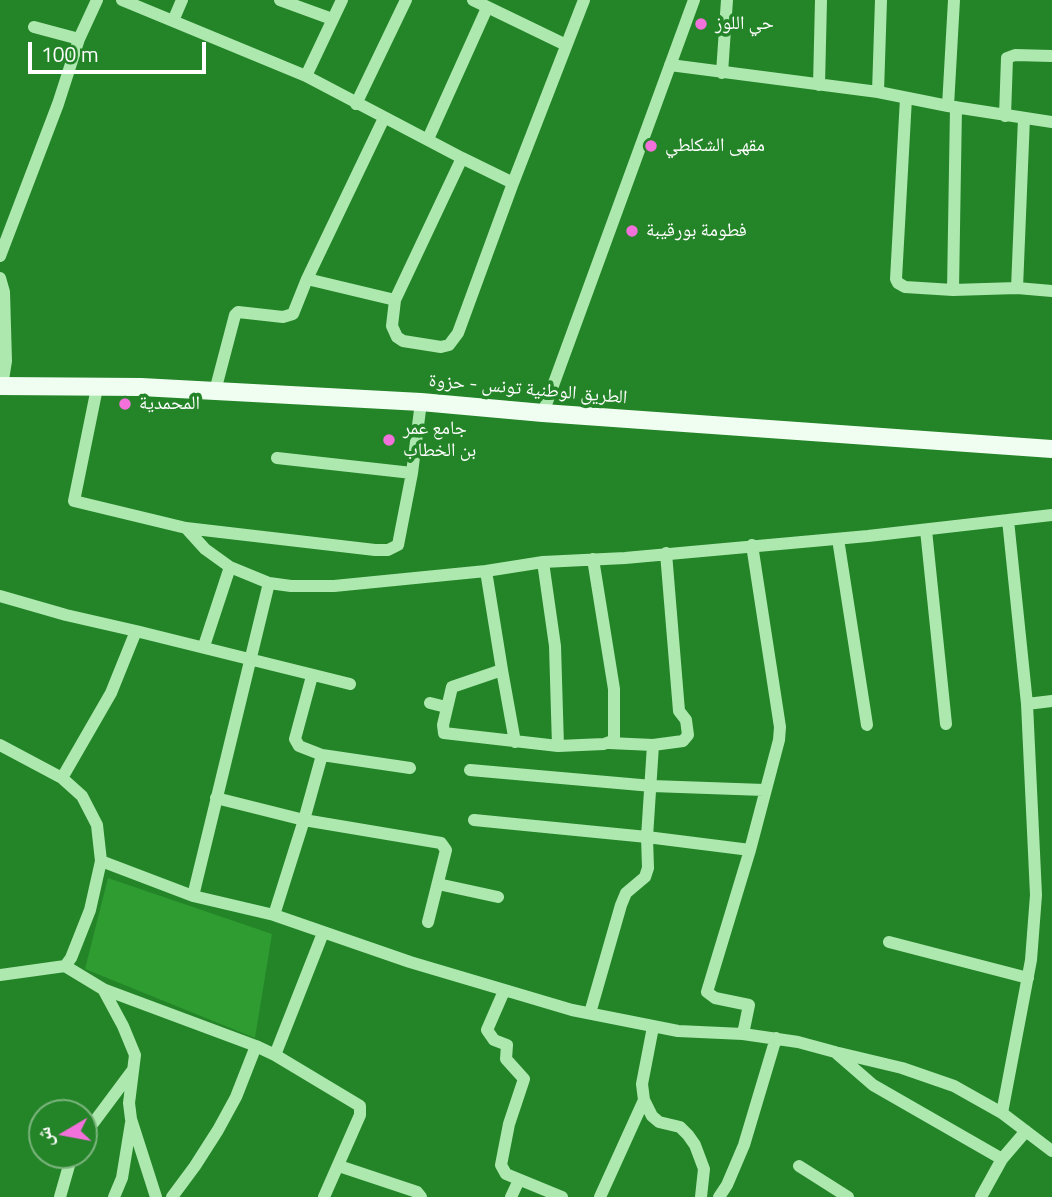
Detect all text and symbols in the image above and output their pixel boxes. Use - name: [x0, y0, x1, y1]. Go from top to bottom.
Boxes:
- place label: حي اللوز: [715, 13, 774, 35]
- marker: حي اللوز: [693, 16, 709, 32]
- scale bar: [32, 28, 210, 72]
- text: 100 m: [41, 38, 98, 70]
- place label: مقهى الشكلطي: [665, 135, 765, 157]
- marker: مقهى الشكلطي: [643, 138, 659, 154]
- place label: فطومة بورقيبة: [646, 220, 747, 242]
- marker: فطومة بورقيبة: [624, 223, 640, 239]
- street label: الطريق الوطنية تونس - حزوة: [428, 370, 628, 410]
- place label: المحمدية: [139, 393, 200, 415]
- marker: المحمدية: [117, 396, 133, 412]
- place label: جامع عمر بن الخطاب: [403, 418, 476, 462]
- marker: جامع عمر بن الخطاب: [381, 432, 397, 448]
- north arrow: [28, 1099, 98, 1169]
- text: ش: [28, 1125, 60, 1150]

